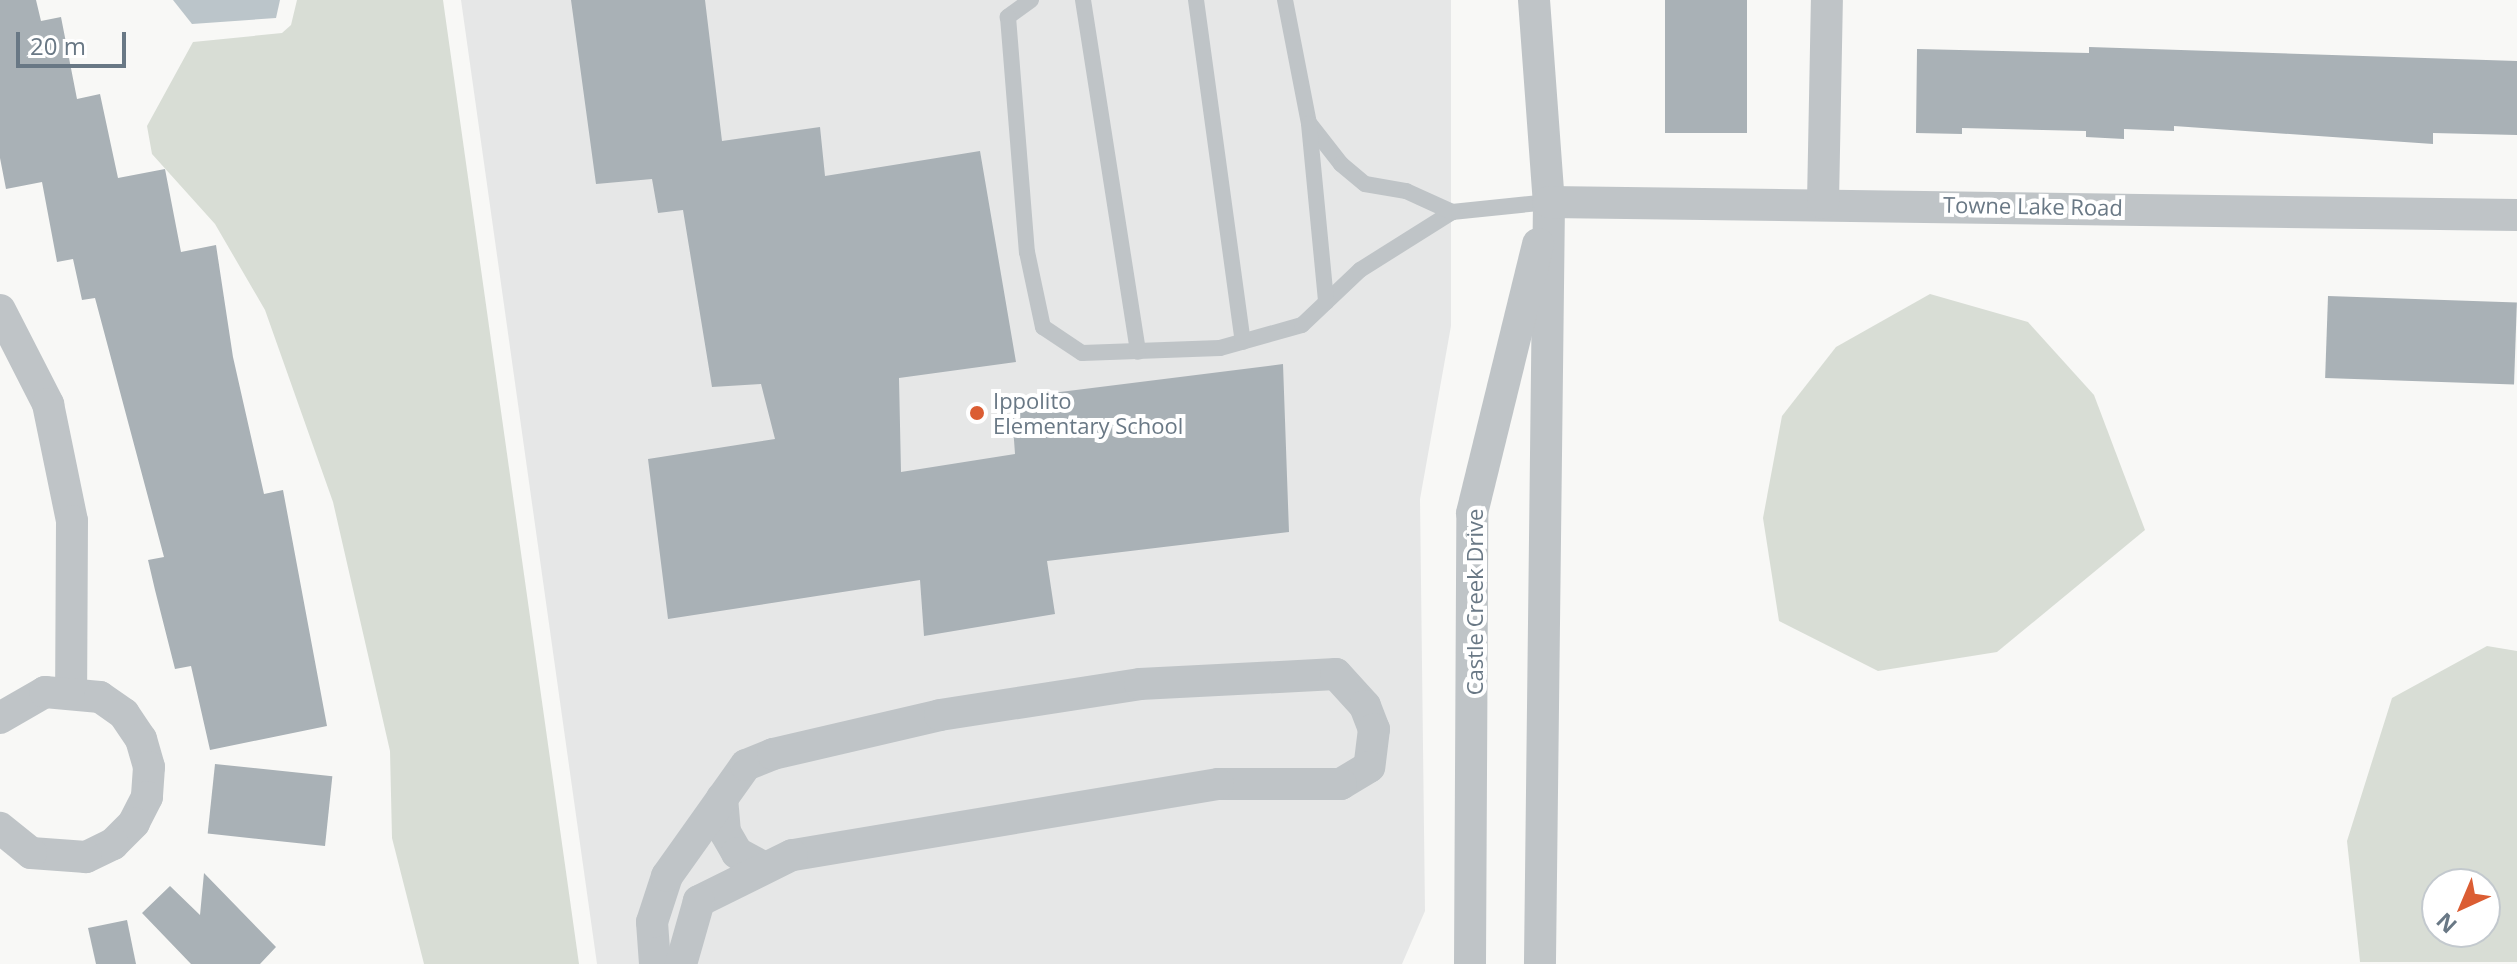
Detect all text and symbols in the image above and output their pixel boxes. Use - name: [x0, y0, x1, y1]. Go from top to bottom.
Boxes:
- scale bar: [20, 16, 130, 66]
- text: 20 m: [30, 29, 86, 62]
- street label: Towne Lake Road: [1943, 191, 2123, 221]
- place label: Ippolito Elementary School: [993, 387, 1183, 438]
- marker: Ippolito Elementary School: [968, 404, 986, 422]
- street label: Castle Creek Drive: [1462, 509, 1488, 695]
- north arrow: [2421, 868, 2501, 948]
- text: N: [2429, 907, 2463, 941]

